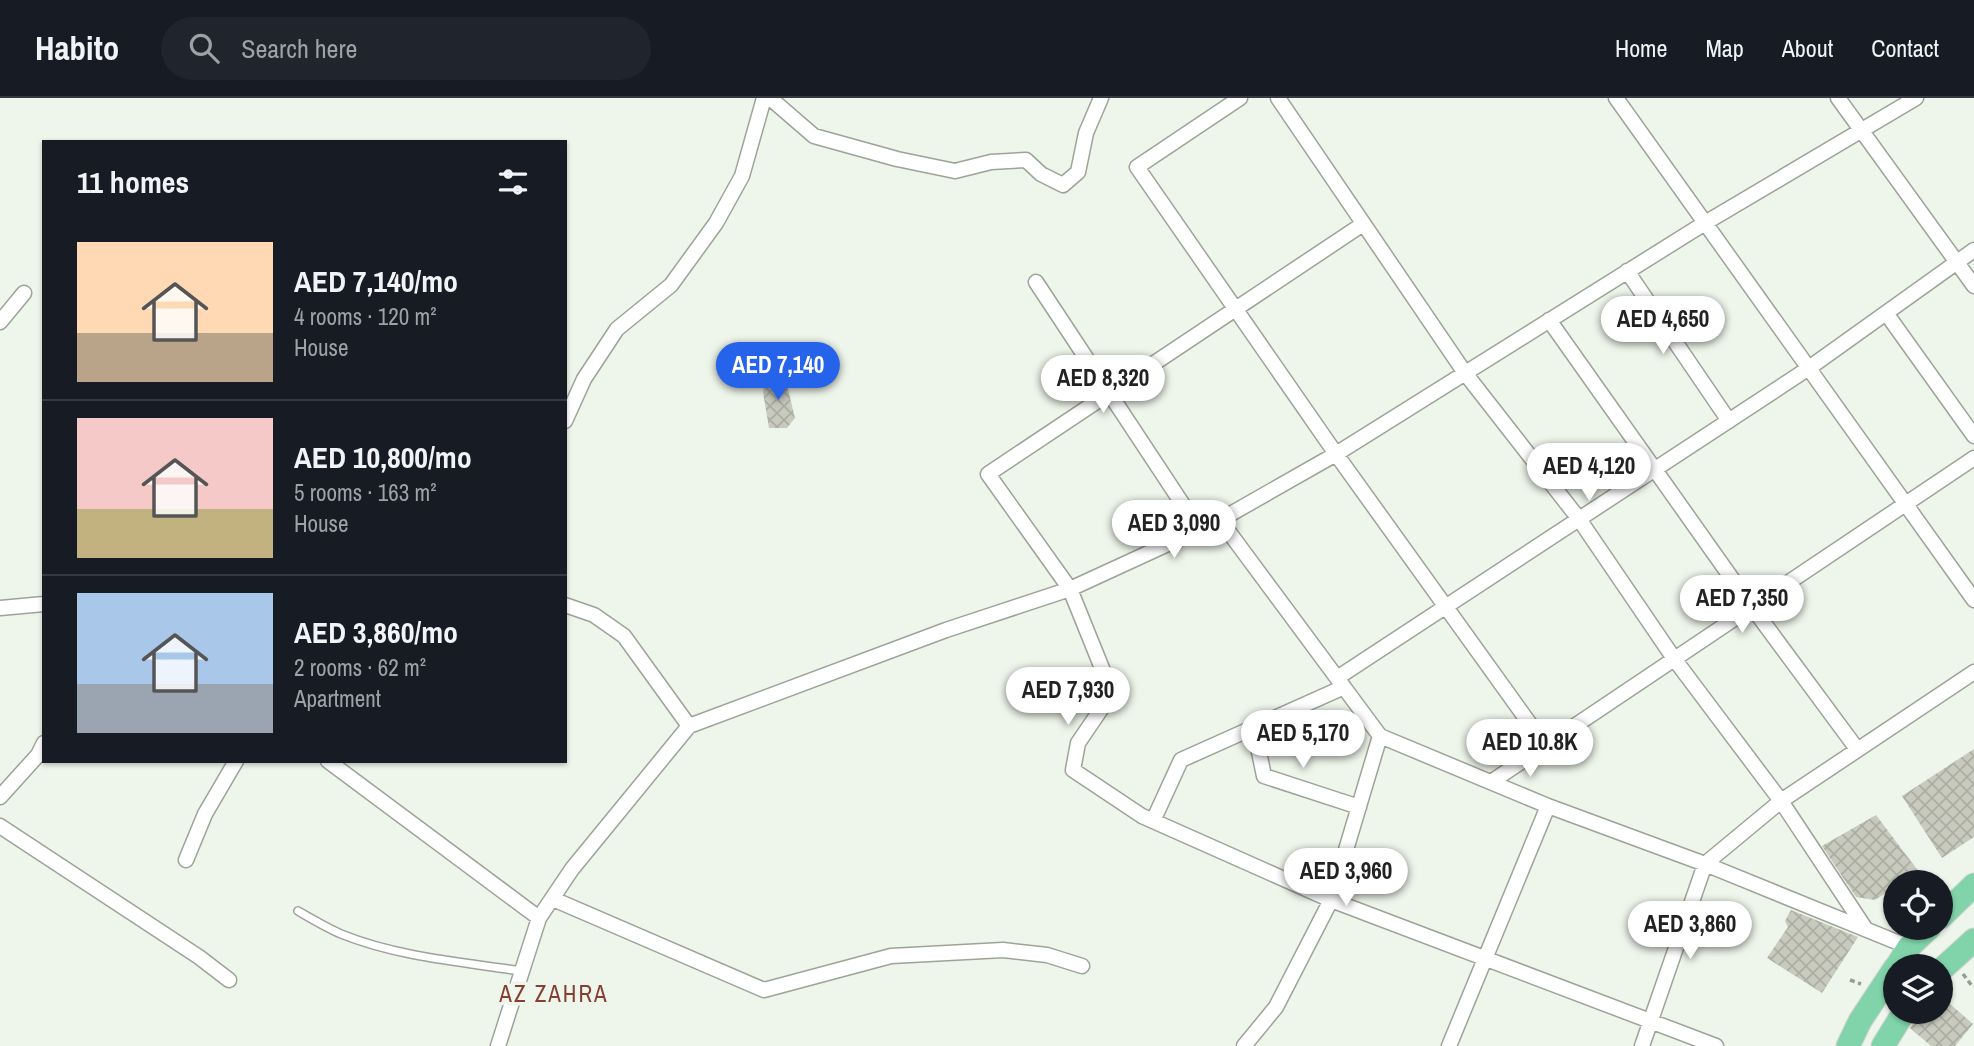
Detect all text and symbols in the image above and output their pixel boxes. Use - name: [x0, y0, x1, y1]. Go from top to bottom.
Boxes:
- search box: [161, 17, 651, 80]
- text: Habito: [35, 26, 119, 70]
- icon: search: [185, 29, 223, 67]
- text: Search here: [241, 31, 357, 66]
- text: Home: [1615, 32, 1667, 64]
- text: Map: [1705, 32, 1744, 64]
- text: About: [1782, 32, 1833, 64]
- text: Contact: [1871, 32, 1939, 64]
- text: 11 homes: [77, 162, 189, 202]
- icon: filters: [494, 163, 532, 201]
- text: AED 7,140/mo: [294, 261, 458, 301]
- icon: home: [133, 270, 217, 354]
- pin: AED 4,650: [1583, 296, 1743, 356]
- text: 4 rooms · 120 m²: [294, 301, 437, 332]
- text: AED 4,650: [1617, 303, 1709, 334]
- text: House: [294, 332, 349, 363]
- pin: AED 7,140: [698, 342, 858, 402]
- text: AED 7,140: [732, 349, 824, 380]
- pin: AED 8,320: [1023, 356, 1183, 415]
- text: AED 8,320: [1057, 362, 1149, 393]
- text: AED 10,800/mo: [294, 437, 472, 477]
- pin: AED 4,120: [1509, 444, 1669, 503]
- icon: home: [133, 446, 217, 530]
- text: AED 4,120: [1543, 450, 1635, 481]
- text: 5 rooms · 163 m²: [294, 477, 437, 508]
- pin: AED 3,090: [1094, 500, 1254, 560]
- text: AED 3,090: [1128, 507, 1220, 538]
- text: House: [294, 508, 349, 539]
- pin: AED 7,350: [1662, 575, 1822, 635]
- text: AED 7,350: [1696, 582, 1788, 613]
- text: AED 3,860/mo: [294, 612, 458, 652]
- icon: home: [133, 621, 217, 705]
- text: 2 rooms · 62 m²: [294, 652, 426, 683]
- pin: AED 7,930: [988, 668, 1148, 727]
- text: AED 7,930: [1022, 674, 1114, 705]
- text: Apartment: [294, 683, 381, 714]
- pin: AED 5,170: [1223, 710, 1383, 770]
- text: AED 5,170: [1257, 717, 1349, 748]
- pin: AED 10.8K: [1450, 720, 1610, 779]
- text: AED 10.8K: [1482, 726, 1578, 757]
- pin: AED 3,960: [1266, 848, 1426, 908]
- text: AED 3,960: [1300, 855, 1392, 886]
- map controls: [1883, 870, 1953, 1024]
- button: locate: [1883, 870, 1953, 940]
- pin: AED 3,860: [1610, 902, 1770, 961]
- text: AED 3,860: [1644, 908, 1736, 939]
- button: layers: [1883, 954, 1953, 1024]
- district label: AZ ZAHRA: [498, 978, 609, 1009]

